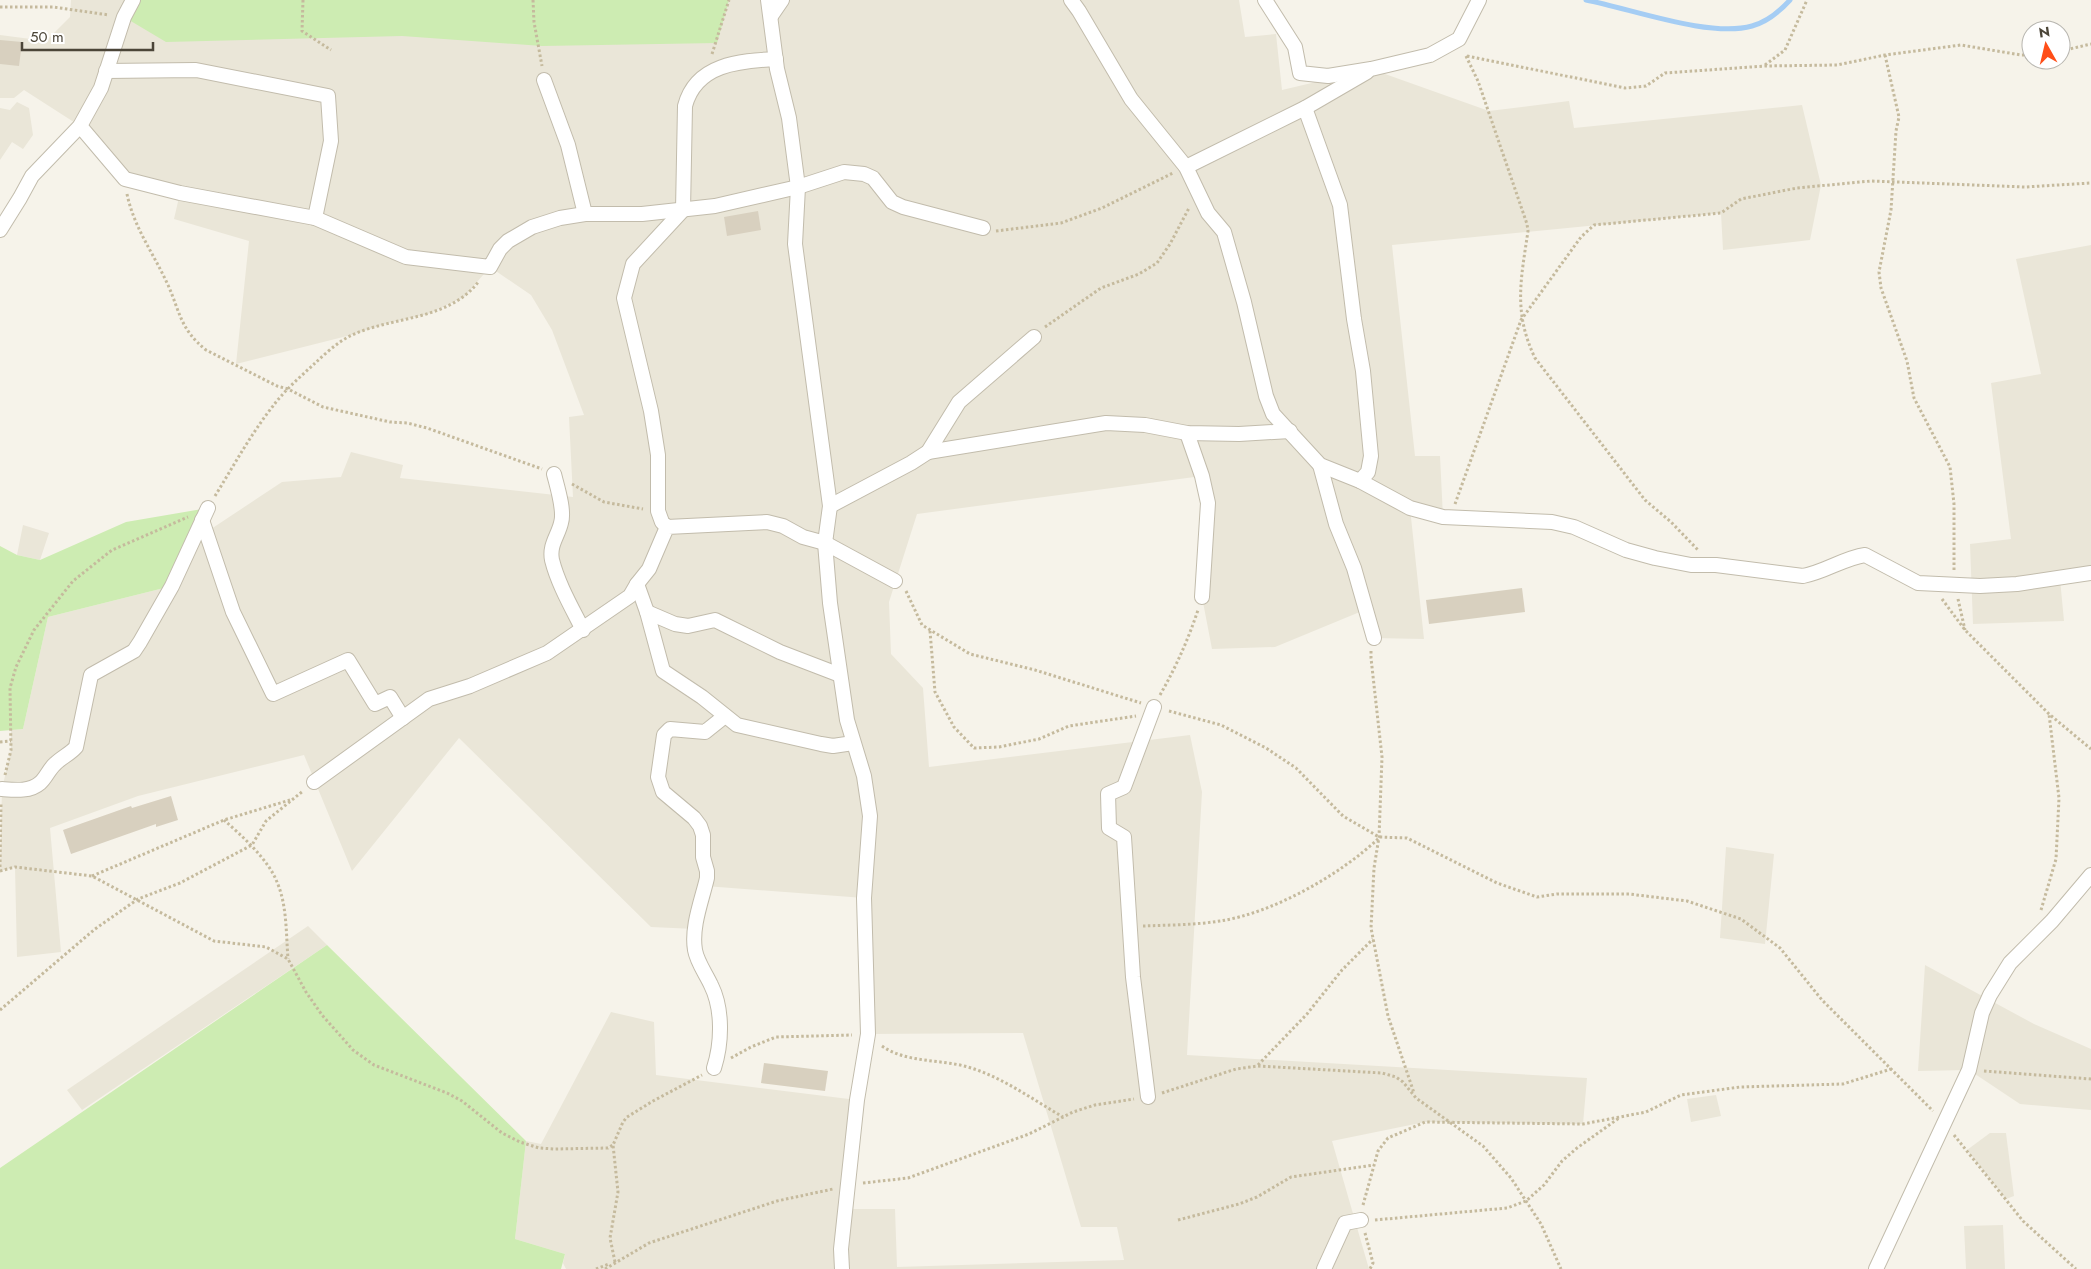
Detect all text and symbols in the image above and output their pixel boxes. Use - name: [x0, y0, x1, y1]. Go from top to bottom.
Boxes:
- scale bar: [22, 20, 154, 52]
- north arrow: [2021, 20, 2071, 70]
- text: N: [2037, 21, 2051, 43]
- text: 50 m: [30, 26, 64, 48]

